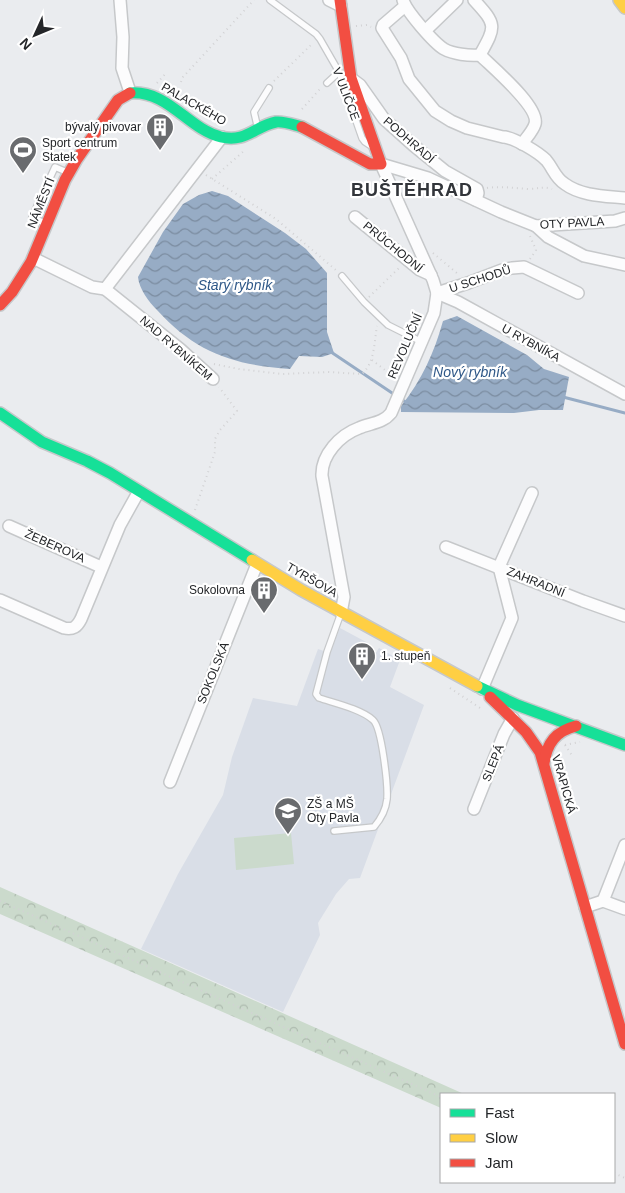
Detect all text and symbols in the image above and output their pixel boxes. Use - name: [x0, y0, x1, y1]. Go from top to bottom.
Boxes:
- north arrow: [10, 10, 60, 60]
- text: N: [16, 35, 35, 53]
- street label: V ULIČCE: [330, 65, 363, 122]
- street label: PALACKÉHO: [159, 79, 229, 128]
- building icon: bývalý pivovar: [145, 112, 175, 151]
- street label: PODHRADÍ: [381, 113, 439, 166]
- place label: bývalý pivovar: [65, 120, 141, 134]
- sports icon: Sport centrum Statek: [8, 135, 38, 174]
- place label: Sport centrum Statek: [42, 136, 117, 164]
- street label: NÁMĚSTÍ: [24, 175, 58, 230]
- district label: BUŠTĚHRAD: [351, 179, 473, 200]
- street label: OTY PAVLA: [539, 214, 605, 232]
- street label: PRŮCHODNÍ: [360, 218, 427, 276]
- street label: U SCHODŮ: [447, 262, 513, 296]
- water label: Starý rybník: [198, 277, 273, 293]
- street label: REVOLUČNÍ: [384, 310, 425, 381]
- street label: NAD RYBNÍKEM: [137, 312, 216, 383]
- street label: U RYBNÍKA: [499, 320, 563, 365]
- water label: Nový rybník: [433, 364, 508, 380]
- street label: ŽEBEROVA: [23, 526, 88, 566]
- street label: TYRŠOVA: [284, 559, 340, 600]
- street label: ZAHRADNÍ: [505, 563, 568, 600]
- building icon: Sokolovna: [249, 575, 279, 614]
- place label: Sokolovna: [189, 583, 245, 597]
- street label: SOKOLSKÁ: [193, 640, 232, 706]
- building icon: 1. stupeň: [347, 641, 377, 680]
- place label: 1. stupeň: [381, 649, 430, 663]
- street label: SLEPÁ: [478, 742, 507, 784]
- street label: VRAPICKÁ: [549, 753, 580, 815]
- school or university icon: ZŠ a MŠ Oty Pavla: [273, 796, 303, 835]
- place label: ZŠ a MŠ Oty Pavla: [307, 796, 359, 825]
- legend: [440, 1093, 615, 1183]
- text: Fast: [485, 1104, 515, 1121]
- text: Slow: [485, 1129, 518, 1146]
- text: Jam: [485, 1154, 513, 1171]

